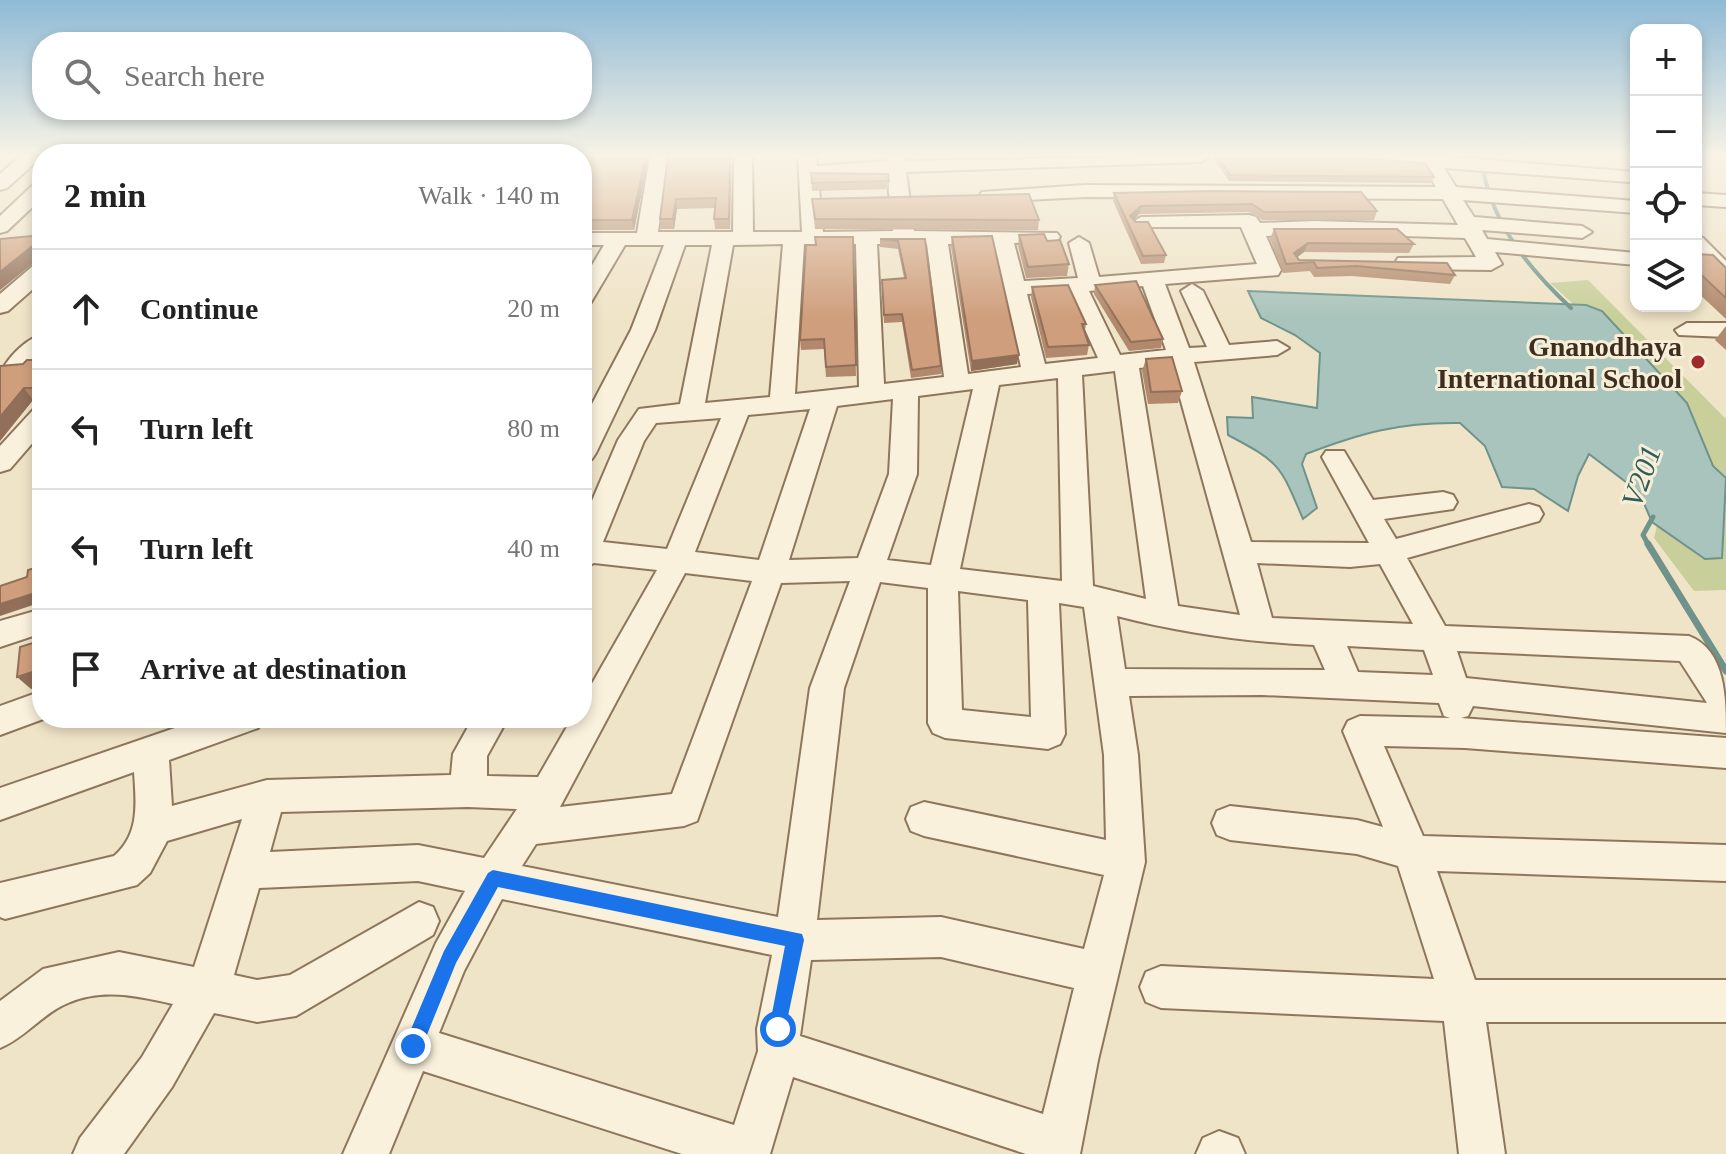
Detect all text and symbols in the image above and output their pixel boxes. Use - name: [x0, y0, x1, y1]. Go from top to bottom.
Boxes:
- map controls: [1630, 24, 1702, 312]
- button: +: [1630, 24, 1702, 96]
- search box: [32, 32, 592, 120]
- icon: search: [60, 54, 104, 98]
- text: Search here: [124, 59, 265, 92]
- button: −: [1630, 96, 1702, 168]
- button: locate: [1630, 168, 1702, 240]
- text: 2 min: [64, 177, 146, 214]
- text: Walk · 140 m: [418, 181, 560, 210]
- button: layers: [1630, 240, 1702, 312]
- icon: ahead: [64, 287, 108, 331]
- text: Continue: [140, 292, 258, 325]
- text: 20 m: [507, 294, 560, 323]
- place label: Gnanodhaya International School: [1437, 331, 1682, 394]
- marker: Gnanodhaya International School: [1689, 353, 1707, 371]
- icon: left: [64, 407, 108, 451]
- text: Turn left: [140, 412, 253, 445]
- text: 80 m: [507, 414, 560, 443]
- water label: V201: [1615, 441, 1667, 511]
- icon: left: [64, 527, 108, 571]
- text: Turn left: [140, 532, 253, 565]
- text: 40 m: [507, 534, 560, 563]
- icon: arrive: [64, 647, 108, 691]
- text: Arrive at destination: [140, 652, 407, 685]
- route start: [760, 1011, 796, 1047]
- route end: [395, 1028, 431, 1064]

